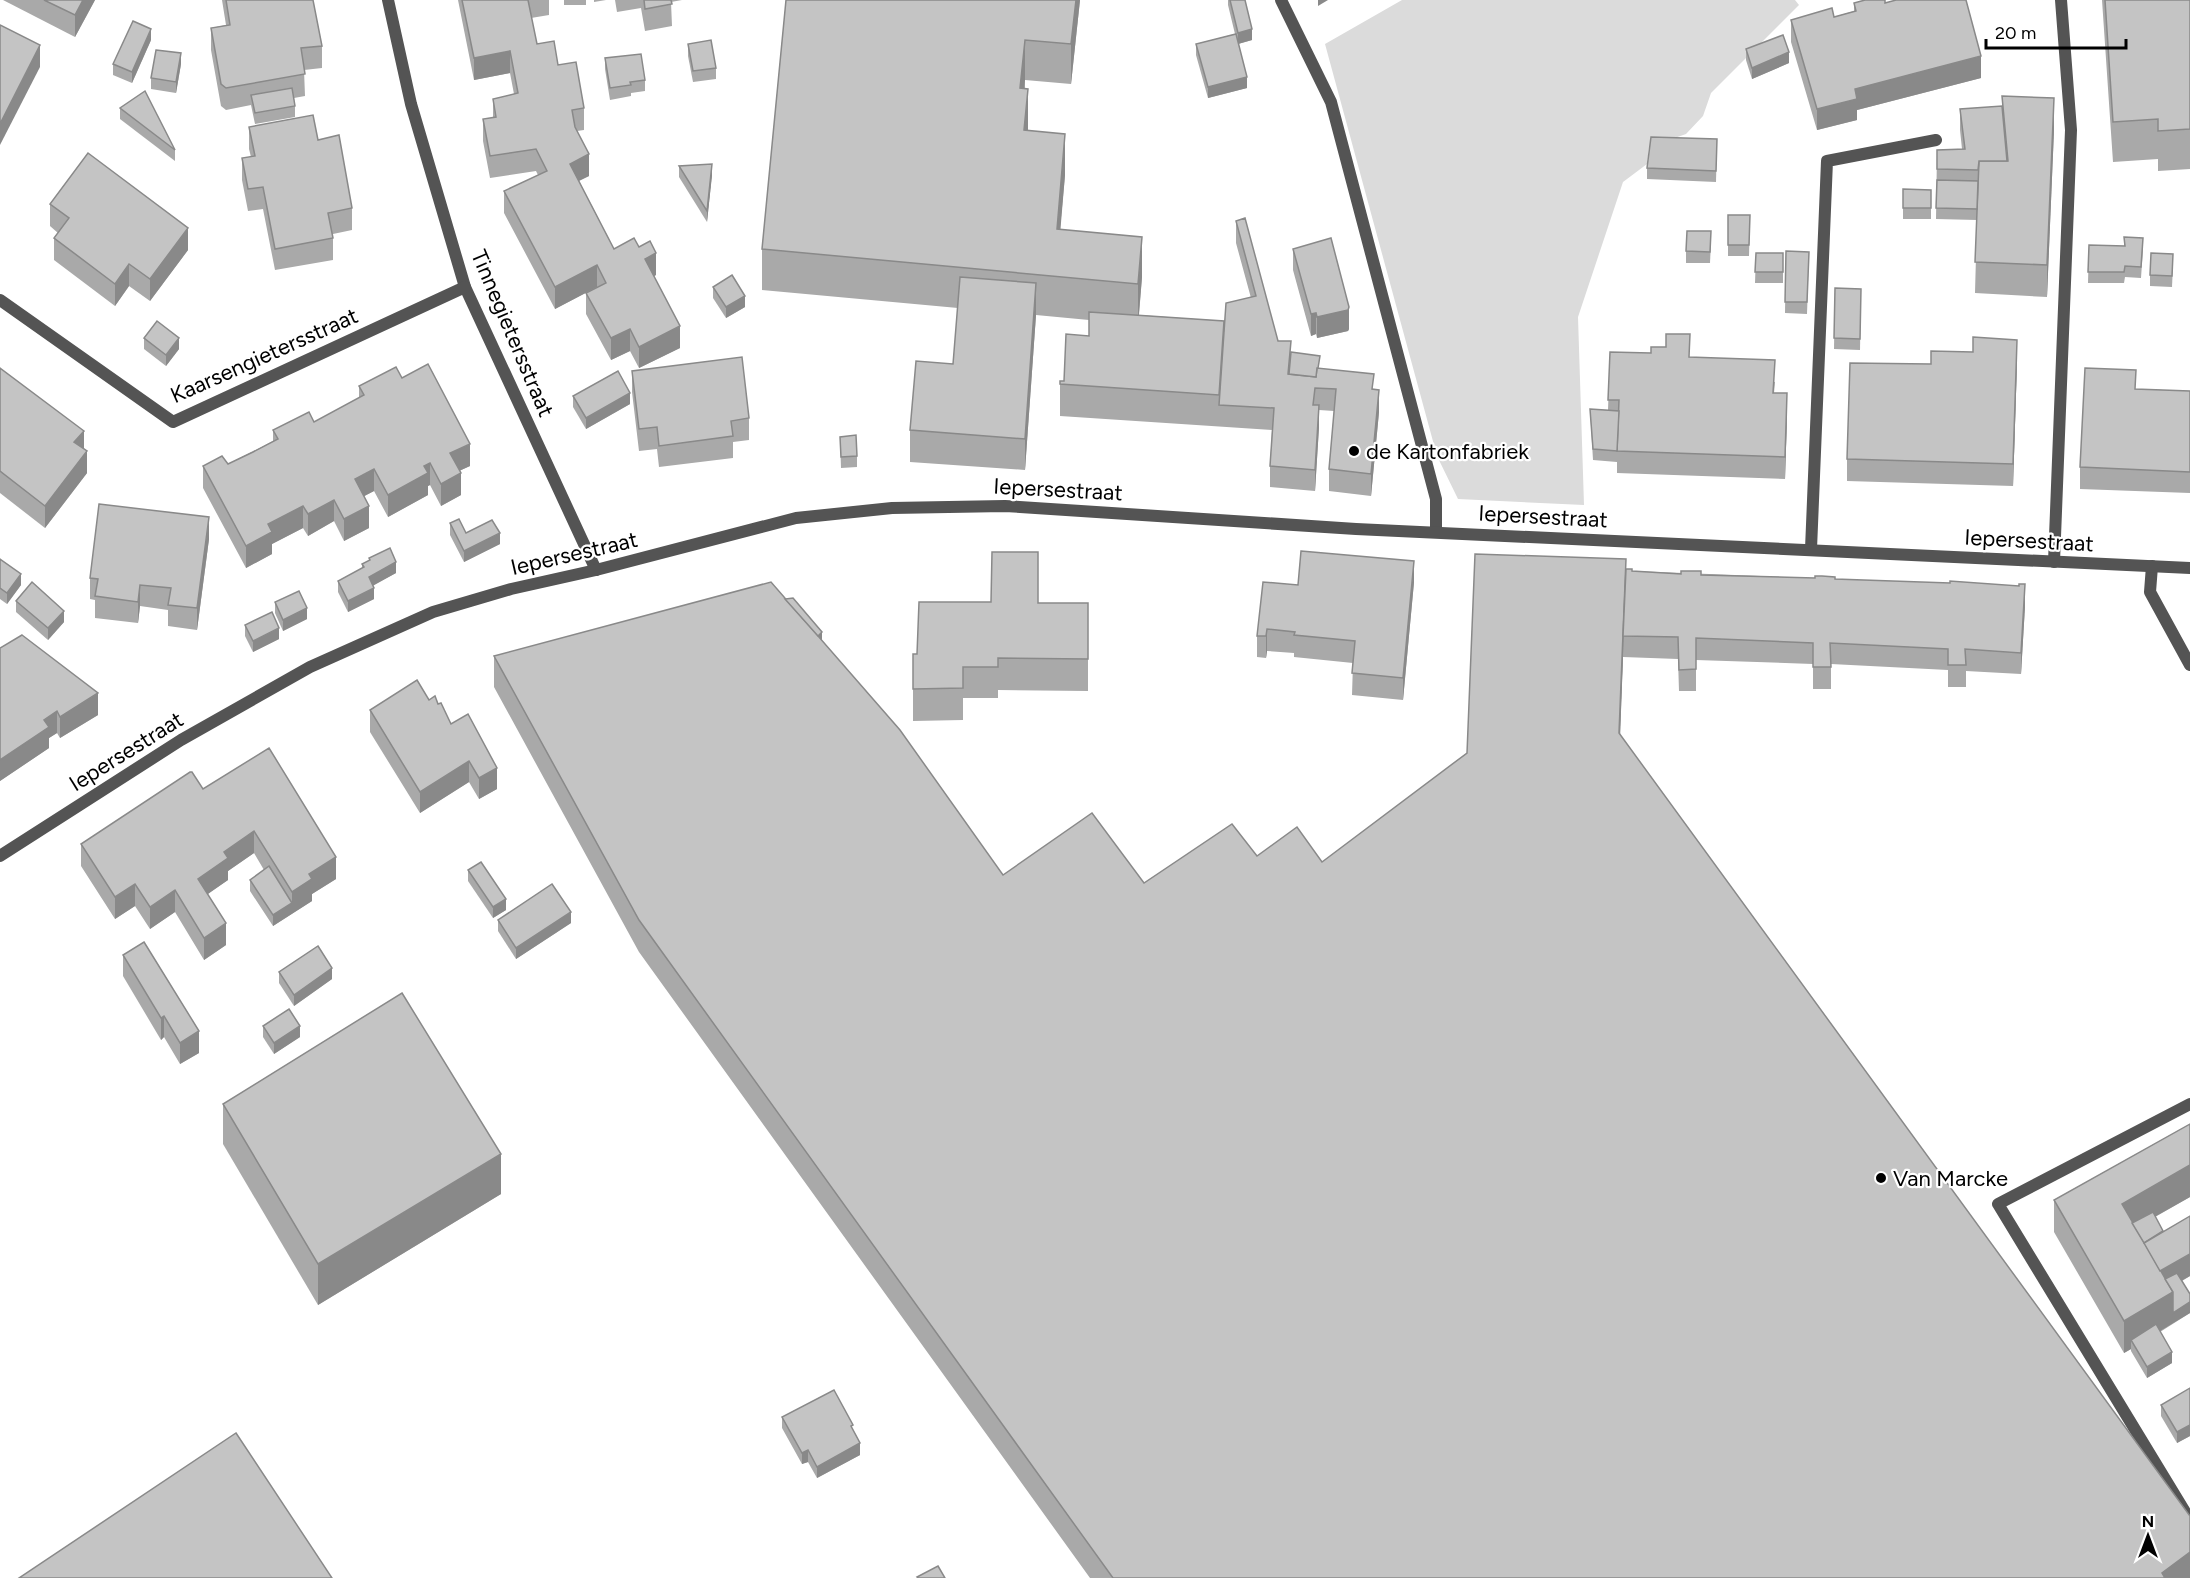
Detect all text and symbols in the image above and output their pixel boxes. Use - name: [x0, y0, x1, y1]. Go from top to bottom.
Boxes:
- scale bar: [1986, 12, 2126, 50]
- text: 20 m: [1995, 22, 2036, 44]
- street label: Tinnegietersstraat: [465, 246, 560, 421]
- street label: Kaarsengietersstraat: [166, 302, 362, 409]
- place label: de Kartonfabriek: [1366, 438, 1529, 465]
- marker: de Kartonfabriek: [1347, 444, 1361, 458]
- street label: Iepersestraat: [993, 473, 1123, 506]
- street label: Iepersestraat: [1478, 500, 1608, 533]
- street label: Iepersestraat: [1964, 524, 2094, 557]
- street label: Iepersestraat: [508, 526, 640, 581]
- street label: Iepersestraat: [64, 706, 188, 797]
- place label: Van Marcke: [1893, 1165, 2008, 1192]
- marker: Van Marcke: [1874, 1171, 1888, 1185]
- north arrow: [2118, 1506, 2178, 1566]
- text: N: [2142, 1512, 2154, 1531]

